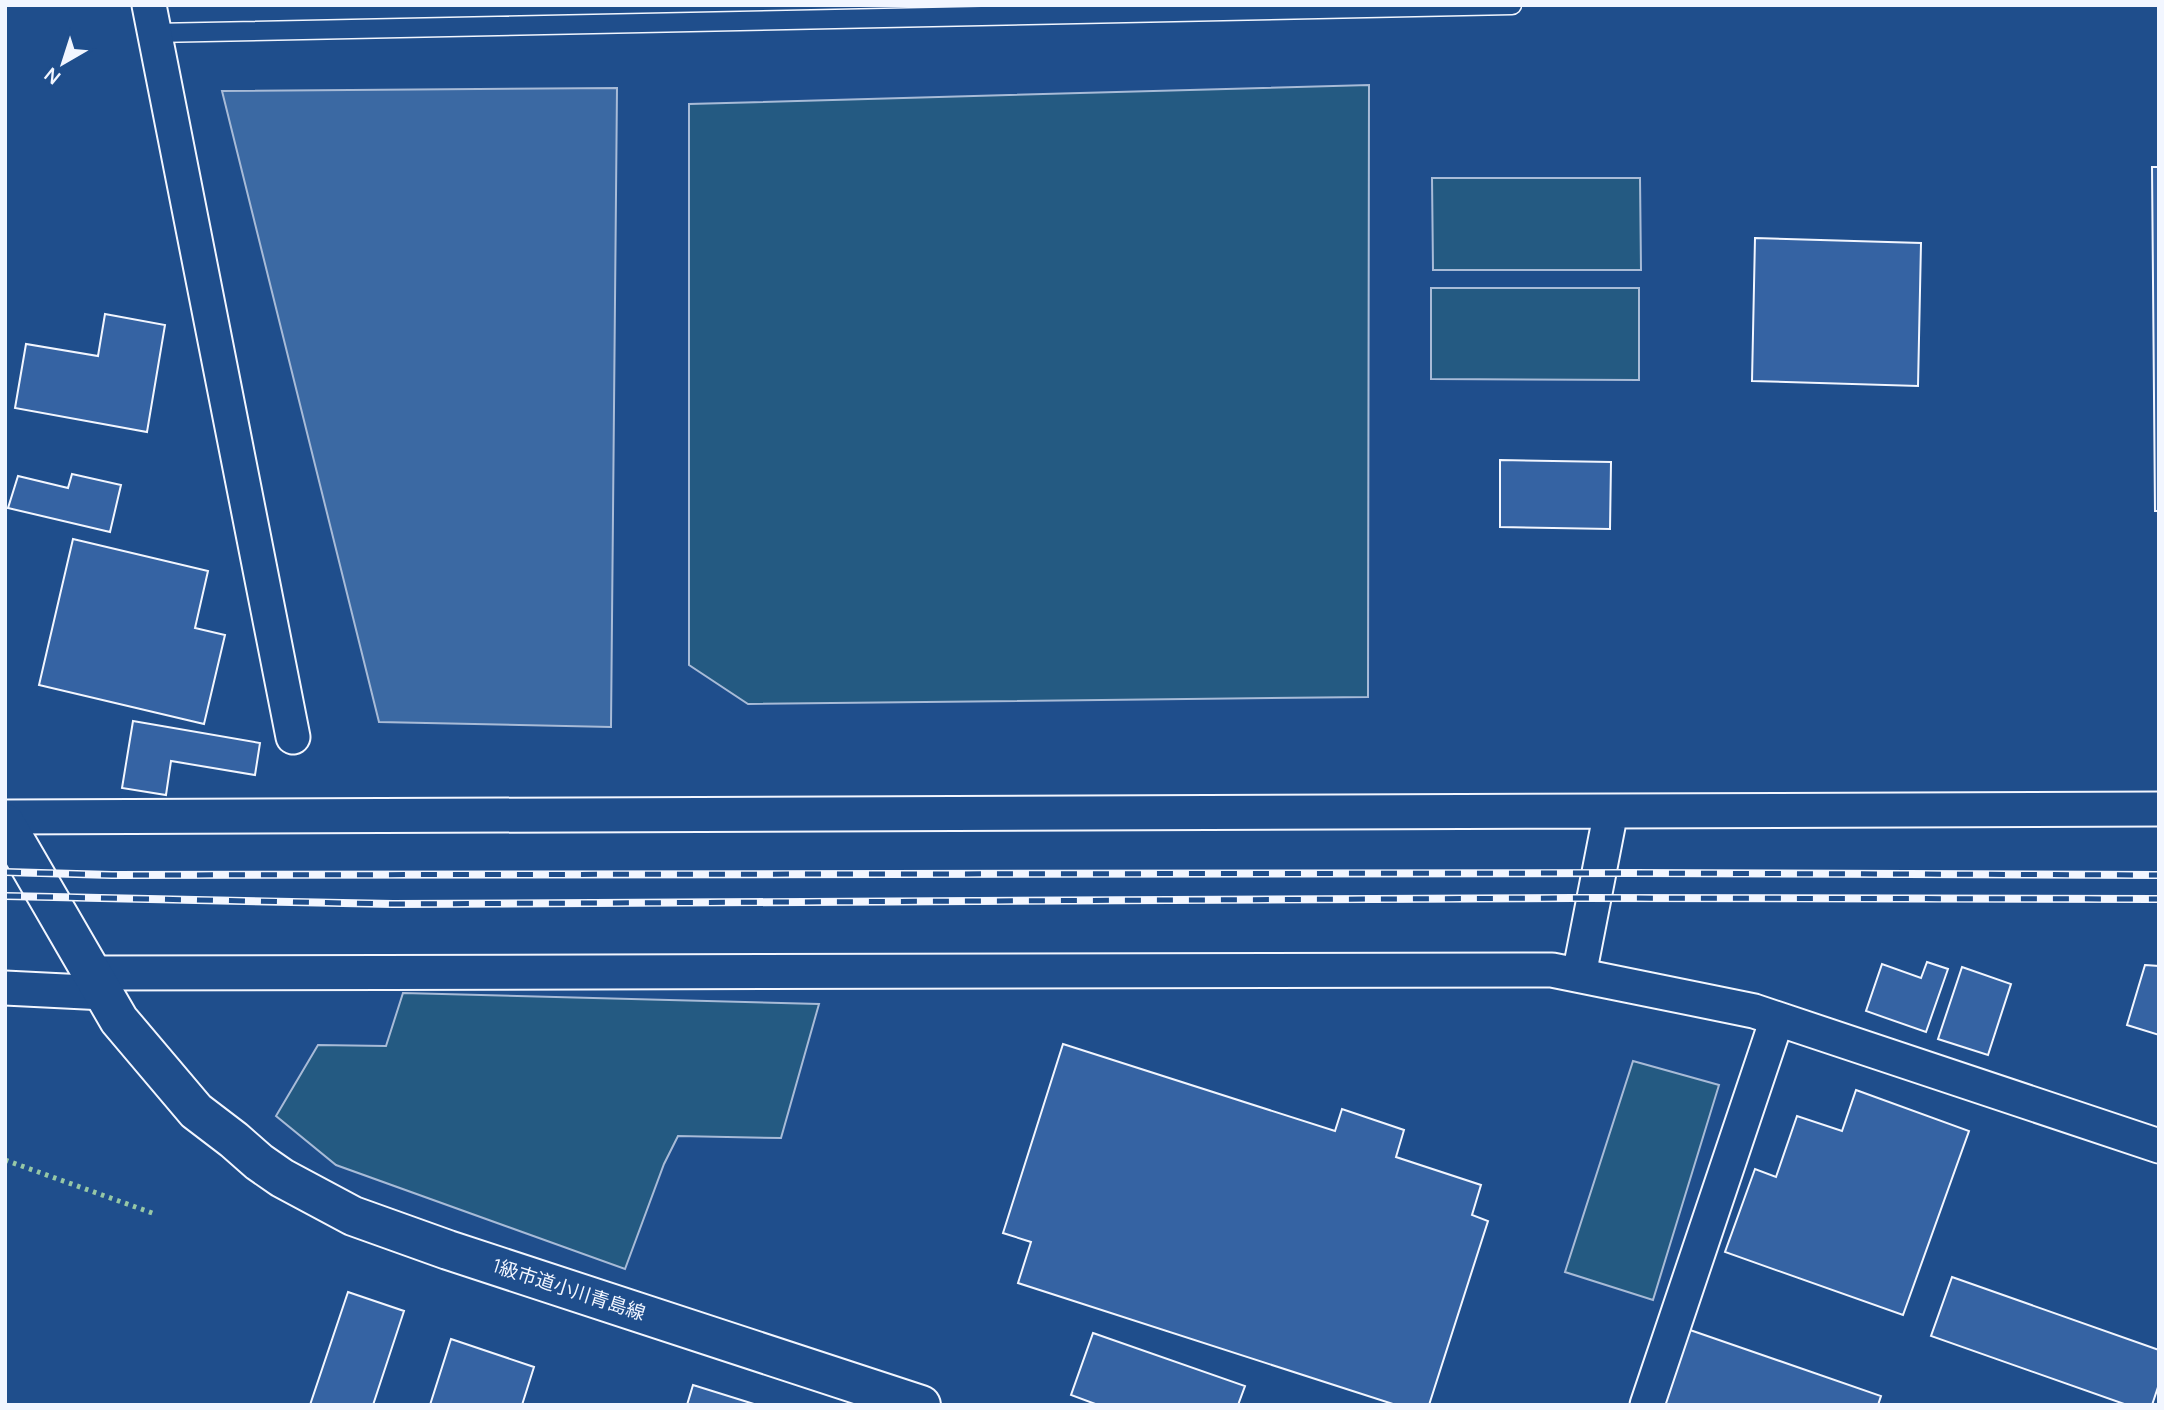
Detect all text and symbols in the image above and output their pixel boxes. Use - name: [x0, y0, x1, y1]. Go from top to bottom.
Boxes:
- north arrow: [28, 28, 98, 98]
- text: N: [39, 62, 66, 91]
- street label: 1級市道小川青島線: [489, 1252, 649, 1326]

